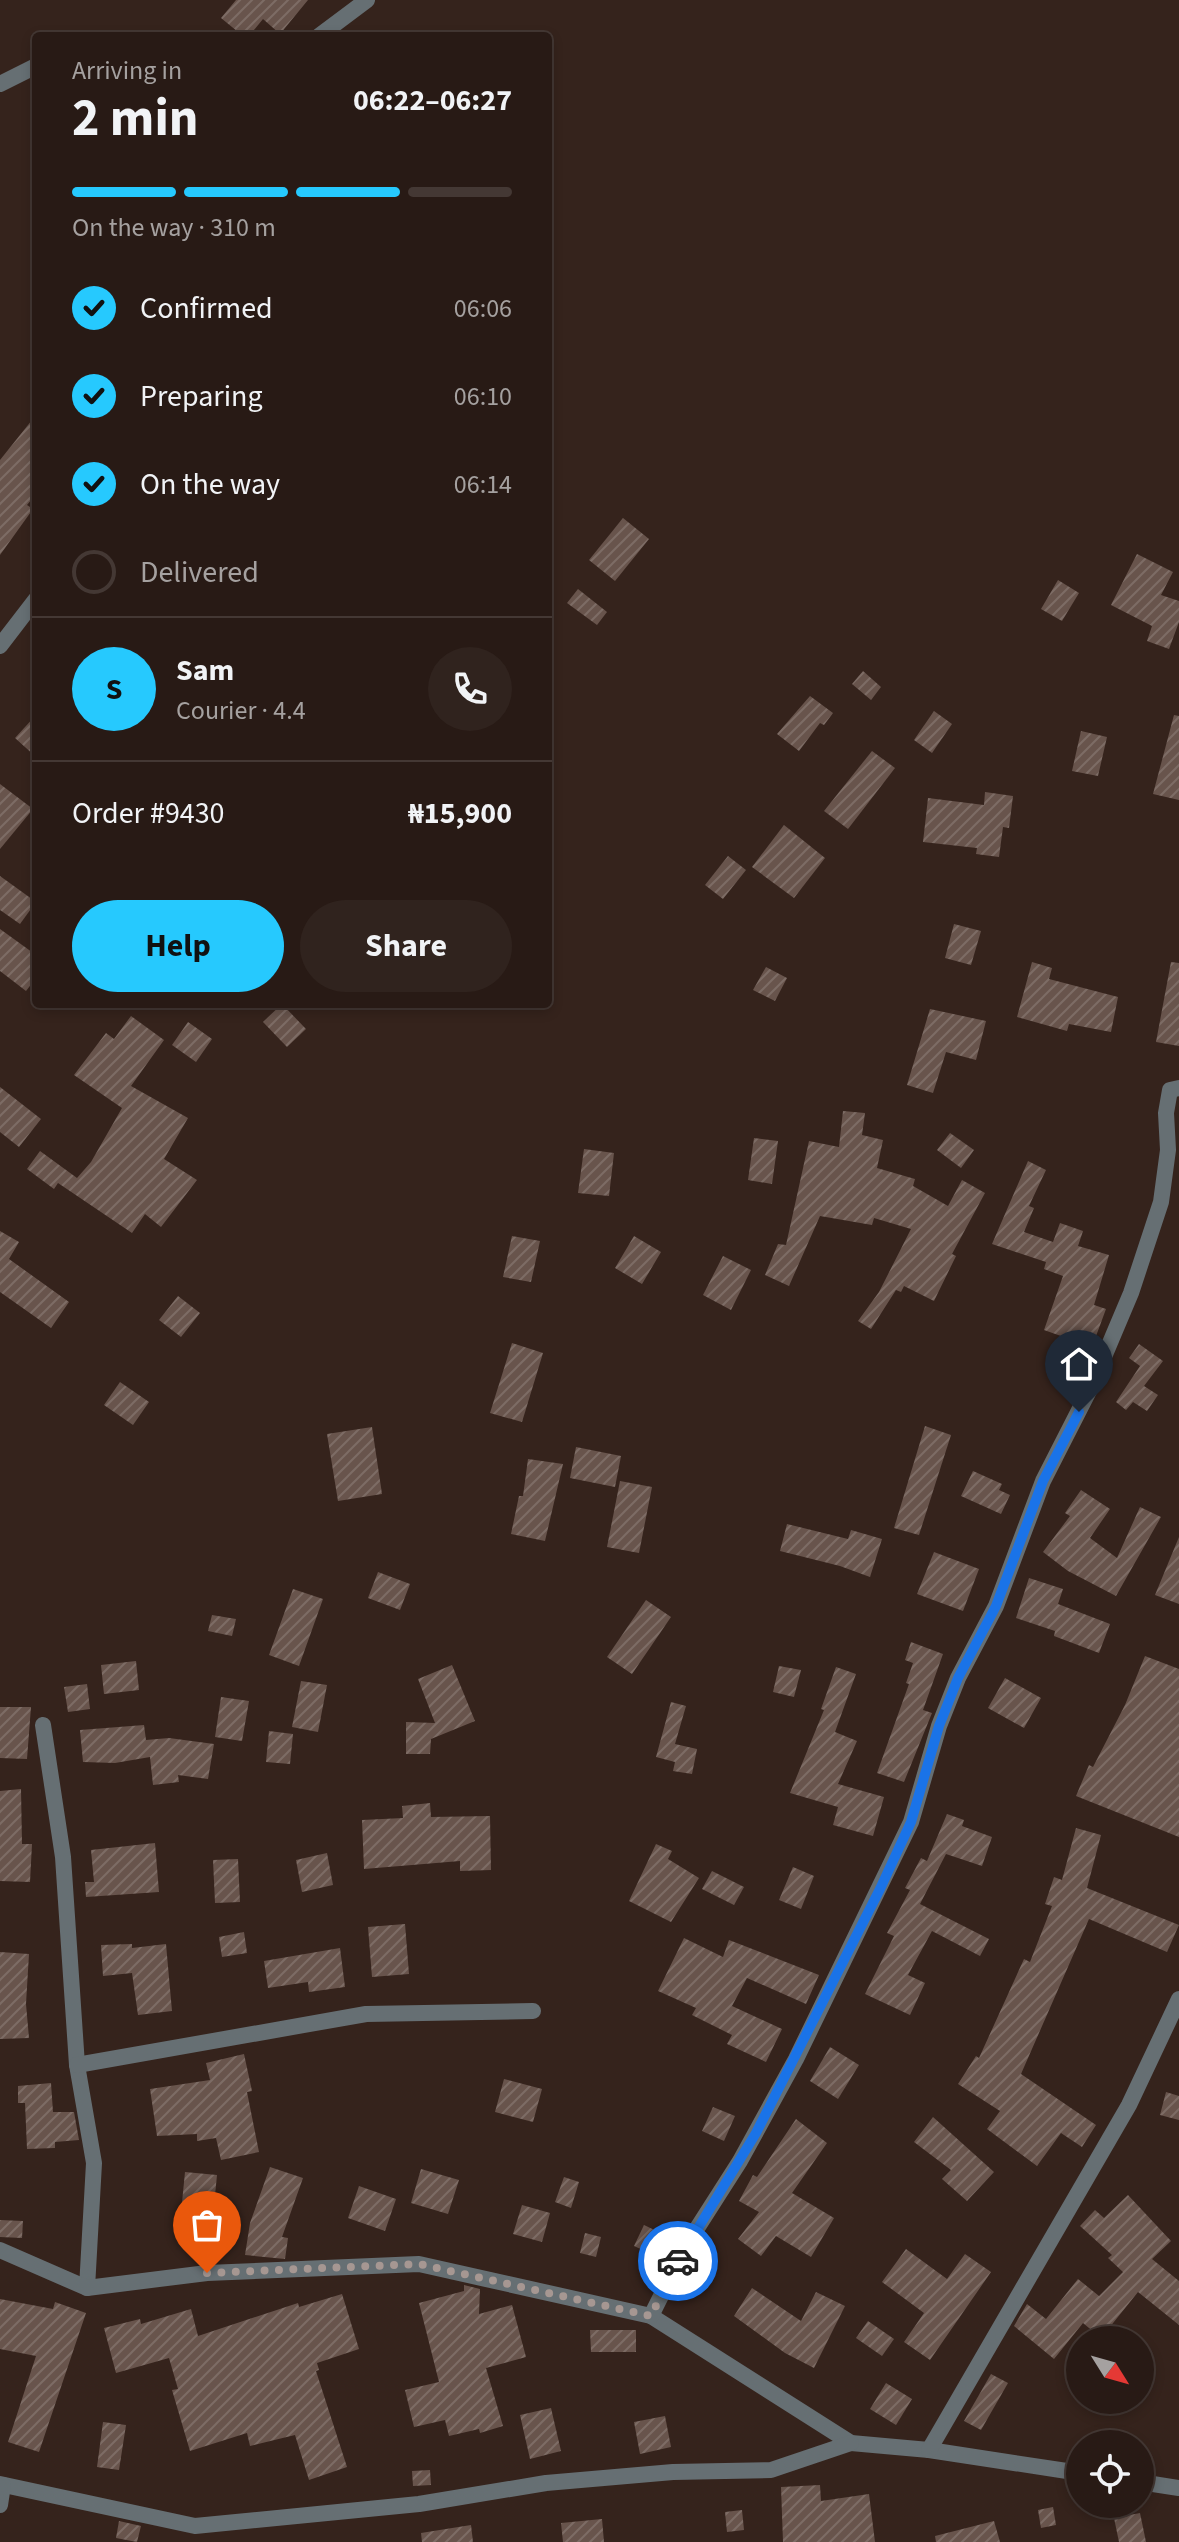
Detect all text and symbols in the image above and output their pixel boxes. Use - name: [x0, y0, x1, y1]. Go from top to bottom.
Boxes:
- text: Arriving in: [72, 52, 182, 89]
- text: 06:22–06:27: [353, 79, 512, 122]
- text: 2 min: [72, 82, 199, 156]
- text: On the way · 310 m: [72, 209, 276, 246]
- icon: check: [72, 286, 116, 330]
- text: Confirmed: [140, 287, 273, 330]
- text: 06:06: [454, 290, 512, 327]
- icon: check: [72, 374, 116, 418]
- text: Preparing: [140, 375, 263, 418]
- text: 06:10: [454, 378, 512, 415]
- icon: check: [72, 462, 116, 506]
- text: On the way: [140, 463, 280, 506]
- text: 06:14: [454, 466, 512, 503]
- text: Delivered: [140, 551, 259, 594]
- button: phone: [428, 647, 512, 731]
- text: Sam: [176, 649, 234, 692]
- text: S: [106, 668, 122, 711]
- text: Courier · 4.4: [176, 692, 306, 729]
- text: Order #9430: [72, 792, 225, 835]
- text: ₦15,900: [408, 792, 512, 835]
- button: Help: [72, 900, 284, 992]
- button: Share: [300, 900, 512, 992]
- pin: [1045, 1330, 1113, 1412]
- icon: home: [1057, 1342, 1101, 1386]
- pin: [173, 2191, 241, 2273]
- icon: bag: [185, 2203, 229, 2247]
- courier: [638, 2221, 718, 2301]
- icon: car: [656, 2239, 700, 2283]
- north arrow: [1066, 2326, 1154, 2414]
- map controls: [1066, 2326, 1154, 2518]
- button: locate: [1066, 2430, 1154, 2518]

